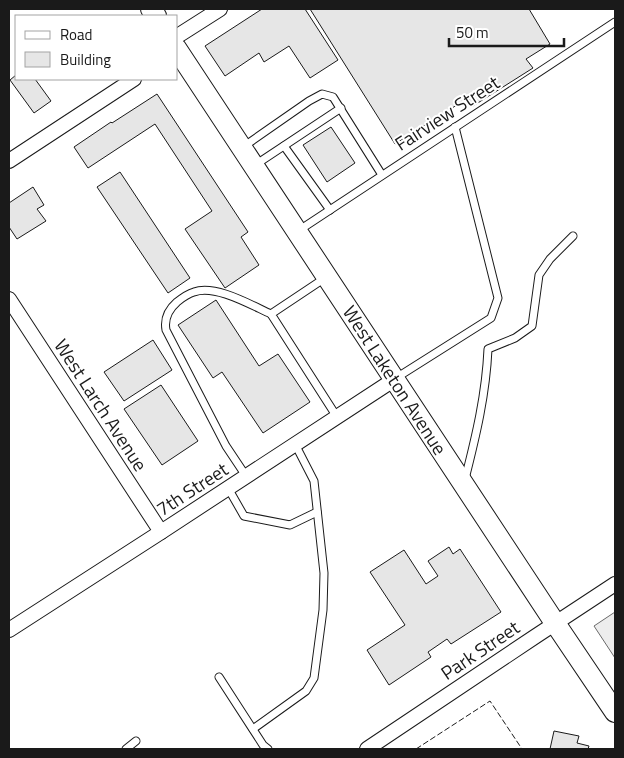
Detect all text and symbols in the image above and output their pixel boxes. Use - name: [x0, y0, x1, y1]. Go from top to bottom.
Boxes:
- legend: [15, 15, 178, 80]
- scale bar: [449, 15, 564, 47]
- text: 50 m: [456, 21, 489, 44]
- text: Road: [60, 23, 92, 46]
- text: Building: [60, 48, 111, 71]
- street label: Fairview Street: [388, 68, 505, 157]
- street label: West Laketon Avenue: [336, 299, 455, 460]
- street label: West Larch Avenue: [48, 333, 155, 477]
- street label: 7th Street: [150, 454, 234, 523]
- street label: Park Street: [434, 612, 525, 687]

